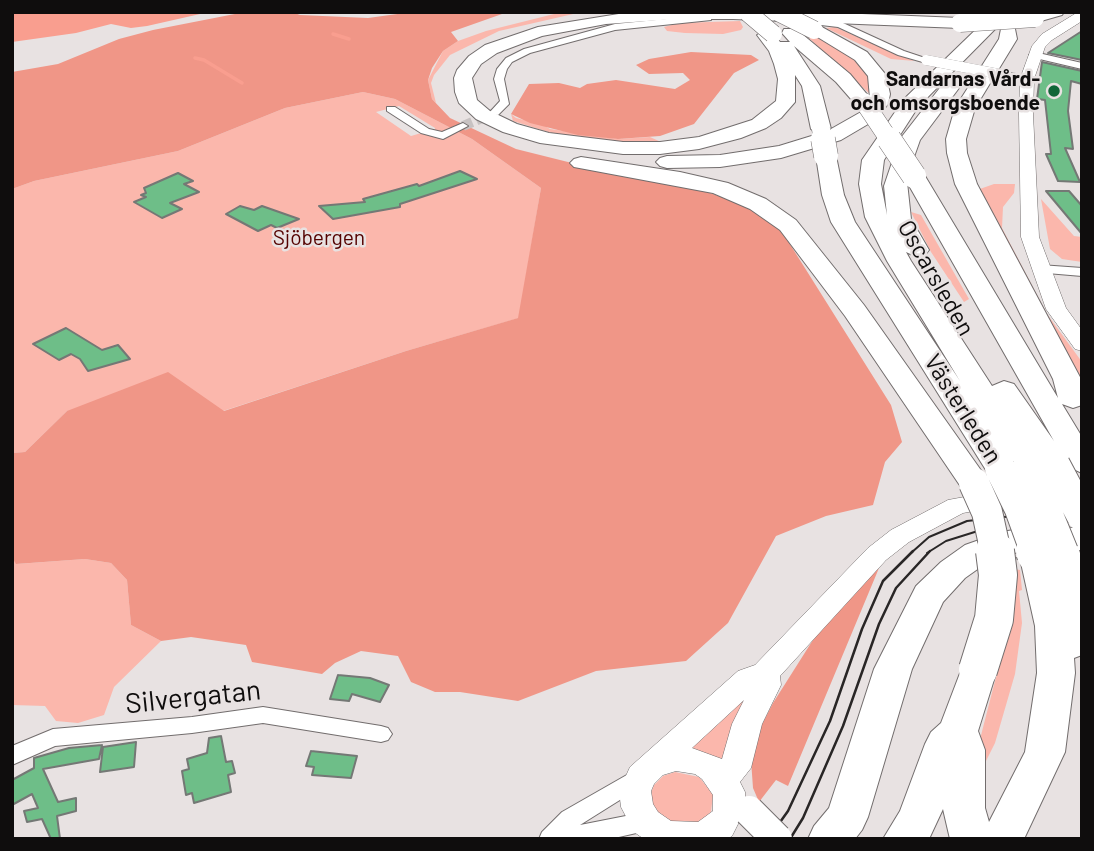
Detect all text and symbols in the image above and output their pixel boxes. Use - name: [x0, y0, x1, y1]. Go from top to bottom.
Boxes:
- place label: Sandarnas Vård- och omsorgsboende: [850, 66, 1040, 116]
- marker: Sandarnas Vård- och omsorgsboende: [1046, 83, 1062, 99]
- street label: Oscarsleden: [891, 215, 981, 341]
- park label: Sjöbergen: [273, 225, 365, 251]
- street label: Västerleden: [918, 349, 1008, 469]
- street label: Silvergatan: [123, 673, 263, 721]

